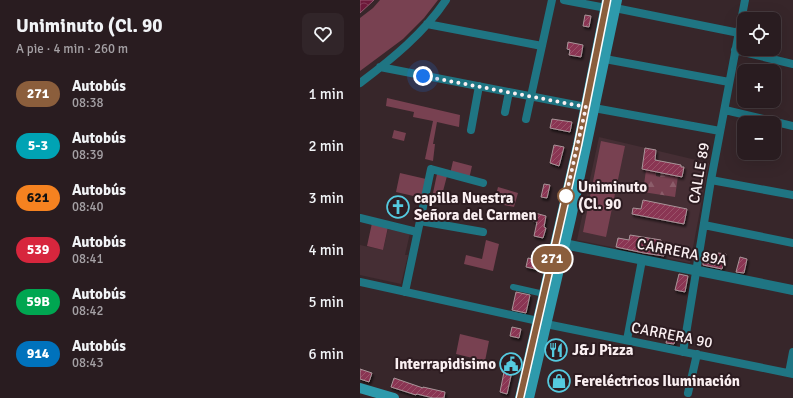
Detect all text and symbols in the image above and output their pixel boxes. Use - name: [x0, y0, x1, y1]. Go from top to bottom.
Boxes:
- map controls: [737, 12, 781, 160]
- button: locate: [737, 12, 781, 56]
- button: heart: [302, 13, 344, 55]
- text: Uniminuto (Cl. 90: [16, 14, 163, 38]
- text: A pie · 4 min · 260 m: [16, 41, 128, 57]
- button: +: [737, 64, 781, 108]
- your location: [413, 66, 433, 86]
- text: Autobús: [72, 77, 126, 95]
- text: 271: [27, 85, 49, 102]
- text: 1 min: [308, 85, 344, 103]
- text: 08:38: [72, 95, 104, 111]
- button: −: [737, 116, 781, 160]
- text: Autobús: [72, 129, 126, 147]
- text: 5-3: [28, 137, 48, 154]
- text: 2 min: [308, 137, 344, 155]
- street label: CALLE 89: [685, 141, 713, 205]
- text: 08:39: [72, 147, 104, 163]
- place label: Uniminuto (Cl. 90: [578, 178, 647, 213]
- text: Autobús: [72, 181, 126, 199]
- marker: Uniminuto (Cl. 90: [557, 187, 575, 205]
- text: 621: [27, 189, 49, 206]
- text: 3 min: [308, 189, 344, 207]
- place label: capilla Nuestra Señora del Carmen: [414, 189, 537, 224]
- church icon: capilla Nuestra Señora del Carmen: [385, 194, 411, 220]
- text: 08:40: [72, 199, 104, 215]
- text: Autobús: [72, 233, 126, 251]
- street label: CARRERA 89A: [635, 234, 729, 270]
- text: 539: [27, 241, 49, 258]
- text: 4 min: [308, 241, 344, 259]
- line badge: 271: [529, 246, 575, 272]
- text: 271: [541, 250, 563, 267]
- text: 08:41: [72, 251, 104, 267]
- text: Autobús: [72, 285, 126, 303]
- text: 59B: [26, 293, 50, 310]
- text: 5 min: [308, 293, 344, 311]
- text: 08:42: [72, 303, 104, 319]
- street label: CARRERA 90: [630, 318, 714, 352]
- text: Autobús: [72, 337, 126, 355]
- restaurant icon: J&J Pizza: [543, 337, 569, 363]
- place label: J&J Pizza: [572, 341, 634, 359]
- text: 914: [27, 345, 49, 362]
- text: 6 min: [308, 345, 344, 363]
- public building icon: Interrapidisimo: [498, 351, 524, 377]
- text: 08:43: [72, 355, 104, 371]
- place label: Interrapidisimo: [394, 355, 496, 373]
- shop icon: Fereléctricos Iluminación: [546, 368, 572, 394]
- place label: Fereléctricos Iluminación: [574, 372, 740, 390]

